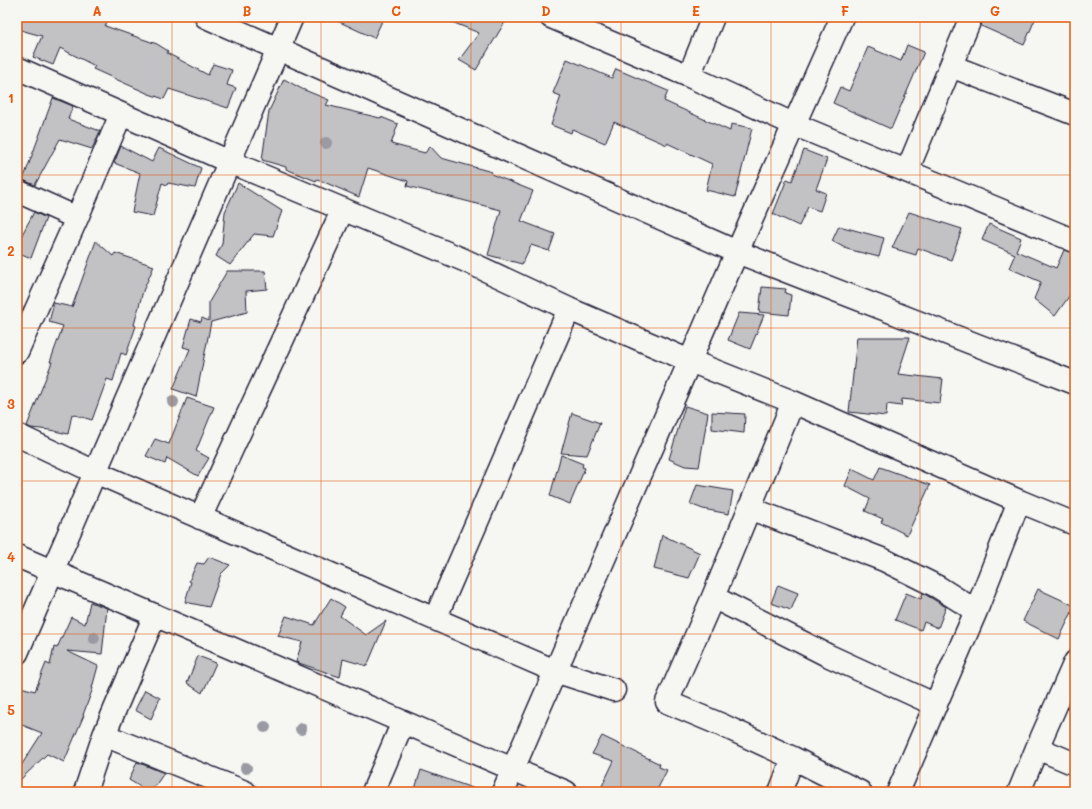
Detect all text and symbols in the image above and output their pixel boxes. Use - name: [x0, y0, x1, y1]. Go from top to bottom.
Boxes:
- text: A: [92, 2, 102, 19]
- text: B: [243, 2, 252, 19]
- text: C: [391, 2, 401, 19]
- text: D: [541, 2, 551, 19]
- text: E: [692, 2, 700, 19]
- text: F: [841, 2, 849, 19]
- text: G: [990, 2, 1000, 19]
- text: 1: [8, 89, 14, 106]
- text: 2: [7, 242, 15, 259]
- text: 3: [7, 395, 15, 412]
- text: 4: [7, 548, 15, 565]
- text: 5: [7, 701, 15, 718]

